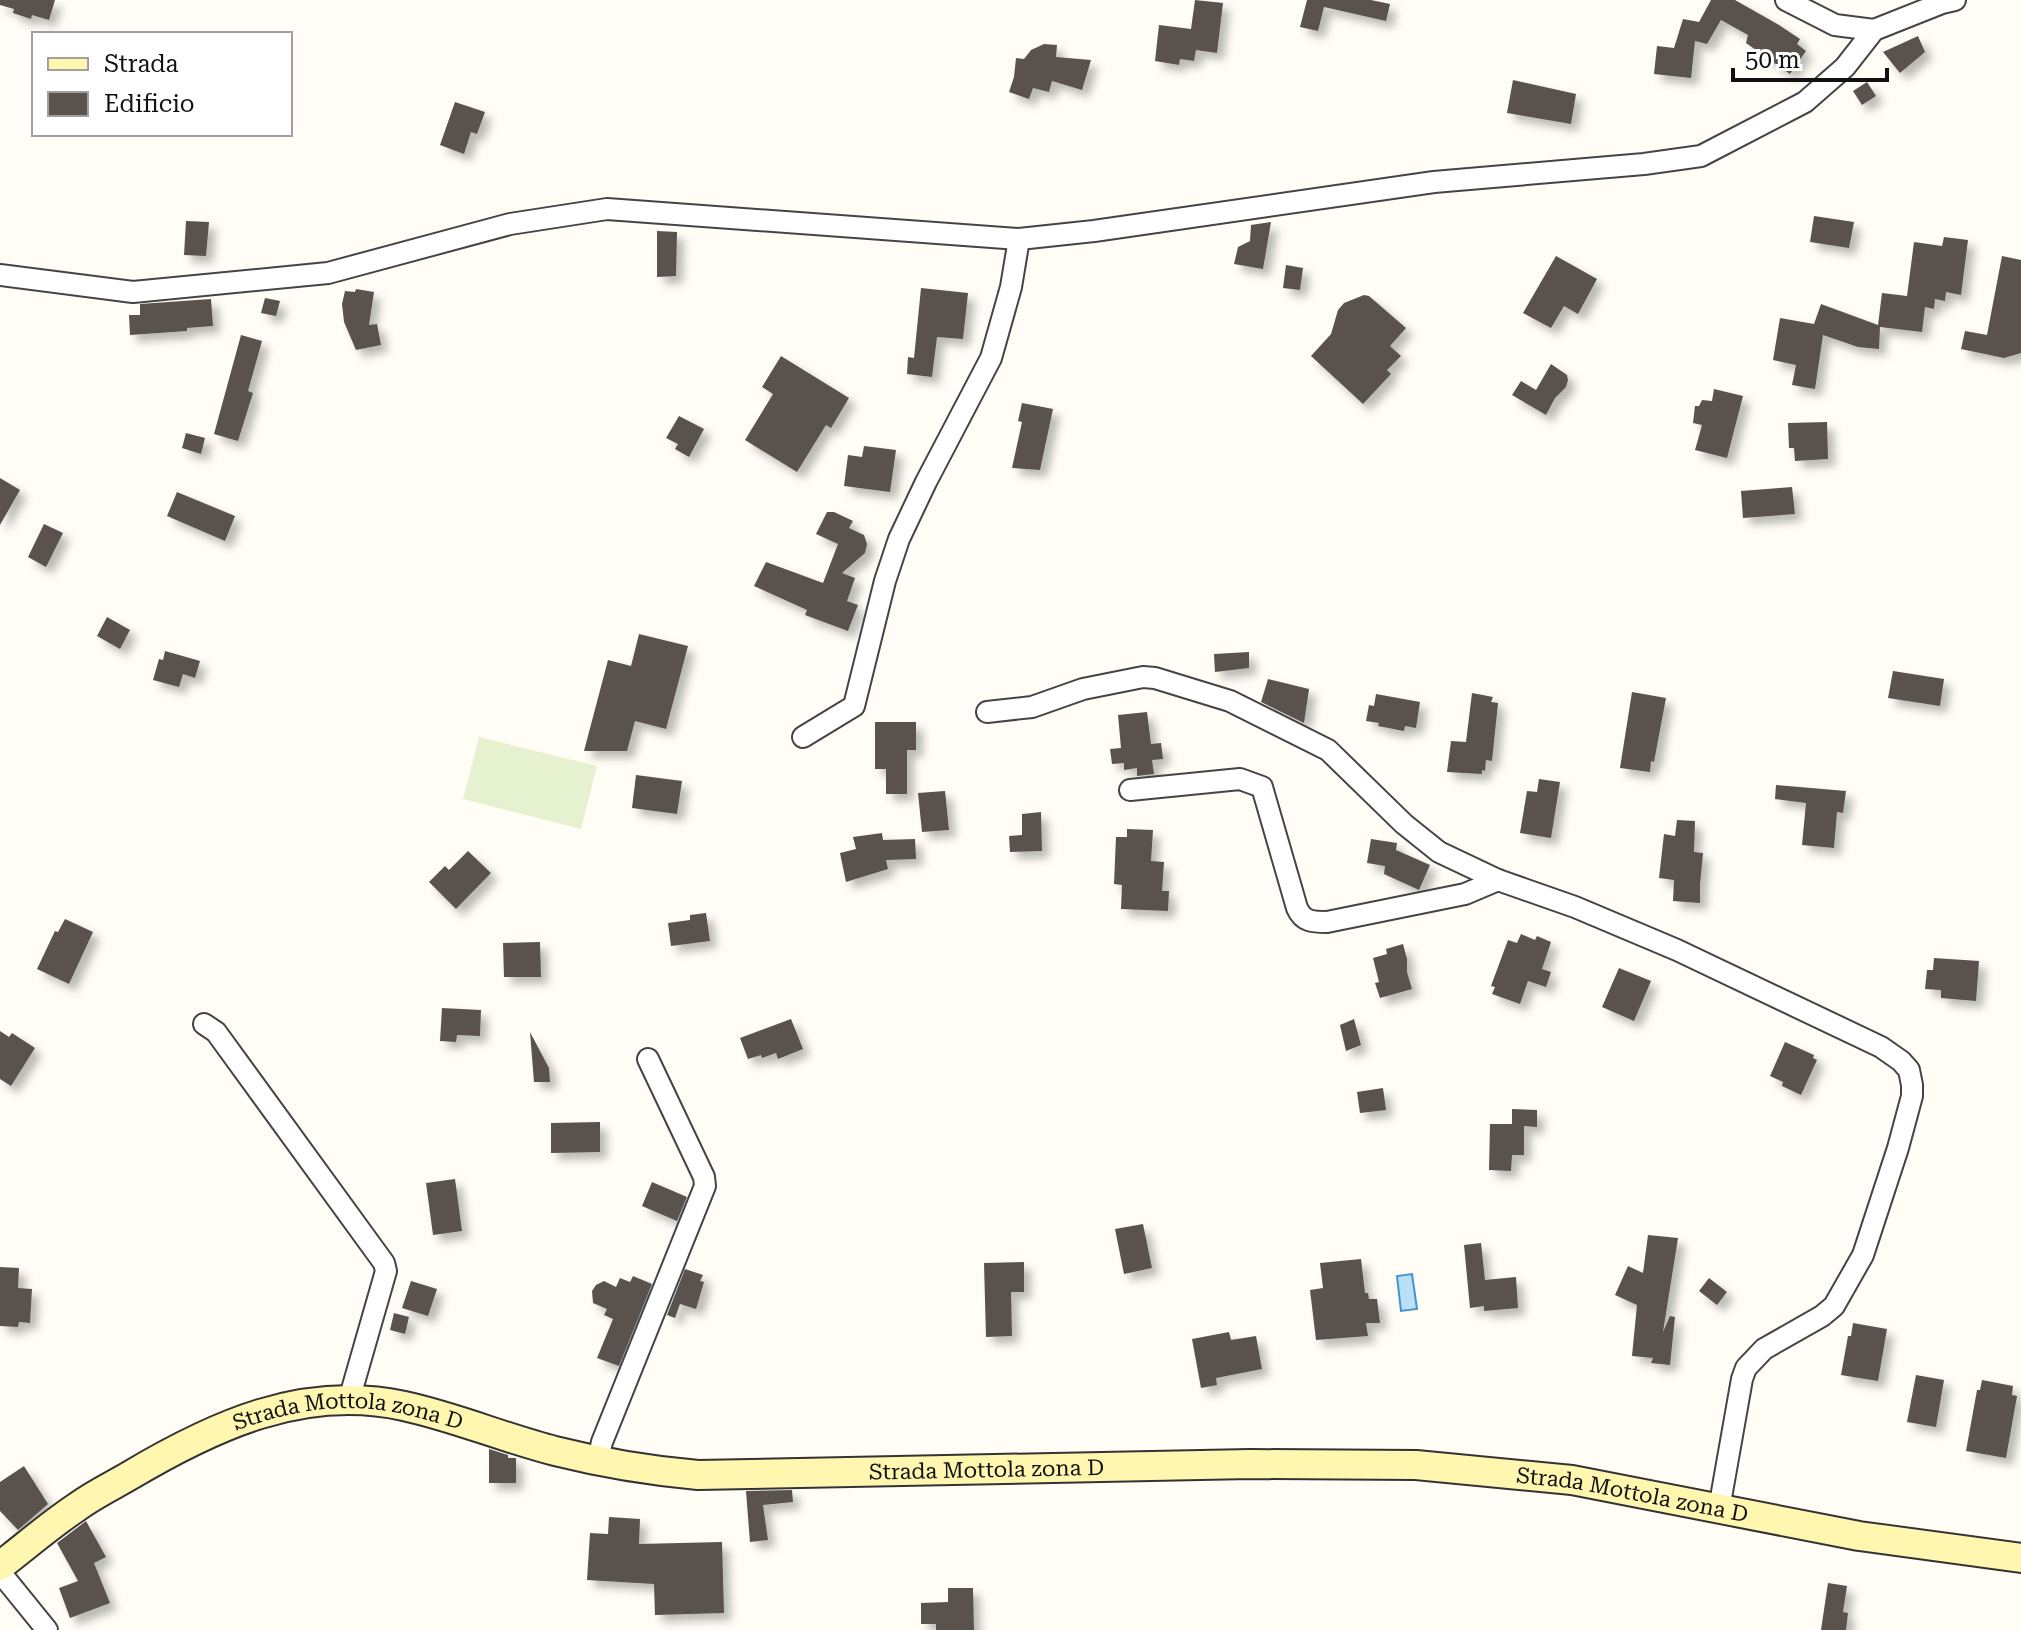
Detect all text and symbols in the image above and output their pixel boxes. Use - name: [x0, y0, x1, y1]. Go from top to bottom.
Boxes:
- legend: [32, 32, 292, 136]
- scale bar: [1733, 32, 1887, 82]
- text: 50 m: [1745, 46, 1800, 74]
- text: Strada: [104, 50, 179, 78]
- text: Edificio: [104, 90, 195, 118]
- street label: Strada Mottola zona D: [229, 1388, 466, 1436]
- street label: Strada Mottola zona D: [869, 1455, 1104, 1485]
- street label: Strada Mottola zona D: [1515, 1463, 1750, 1527]

